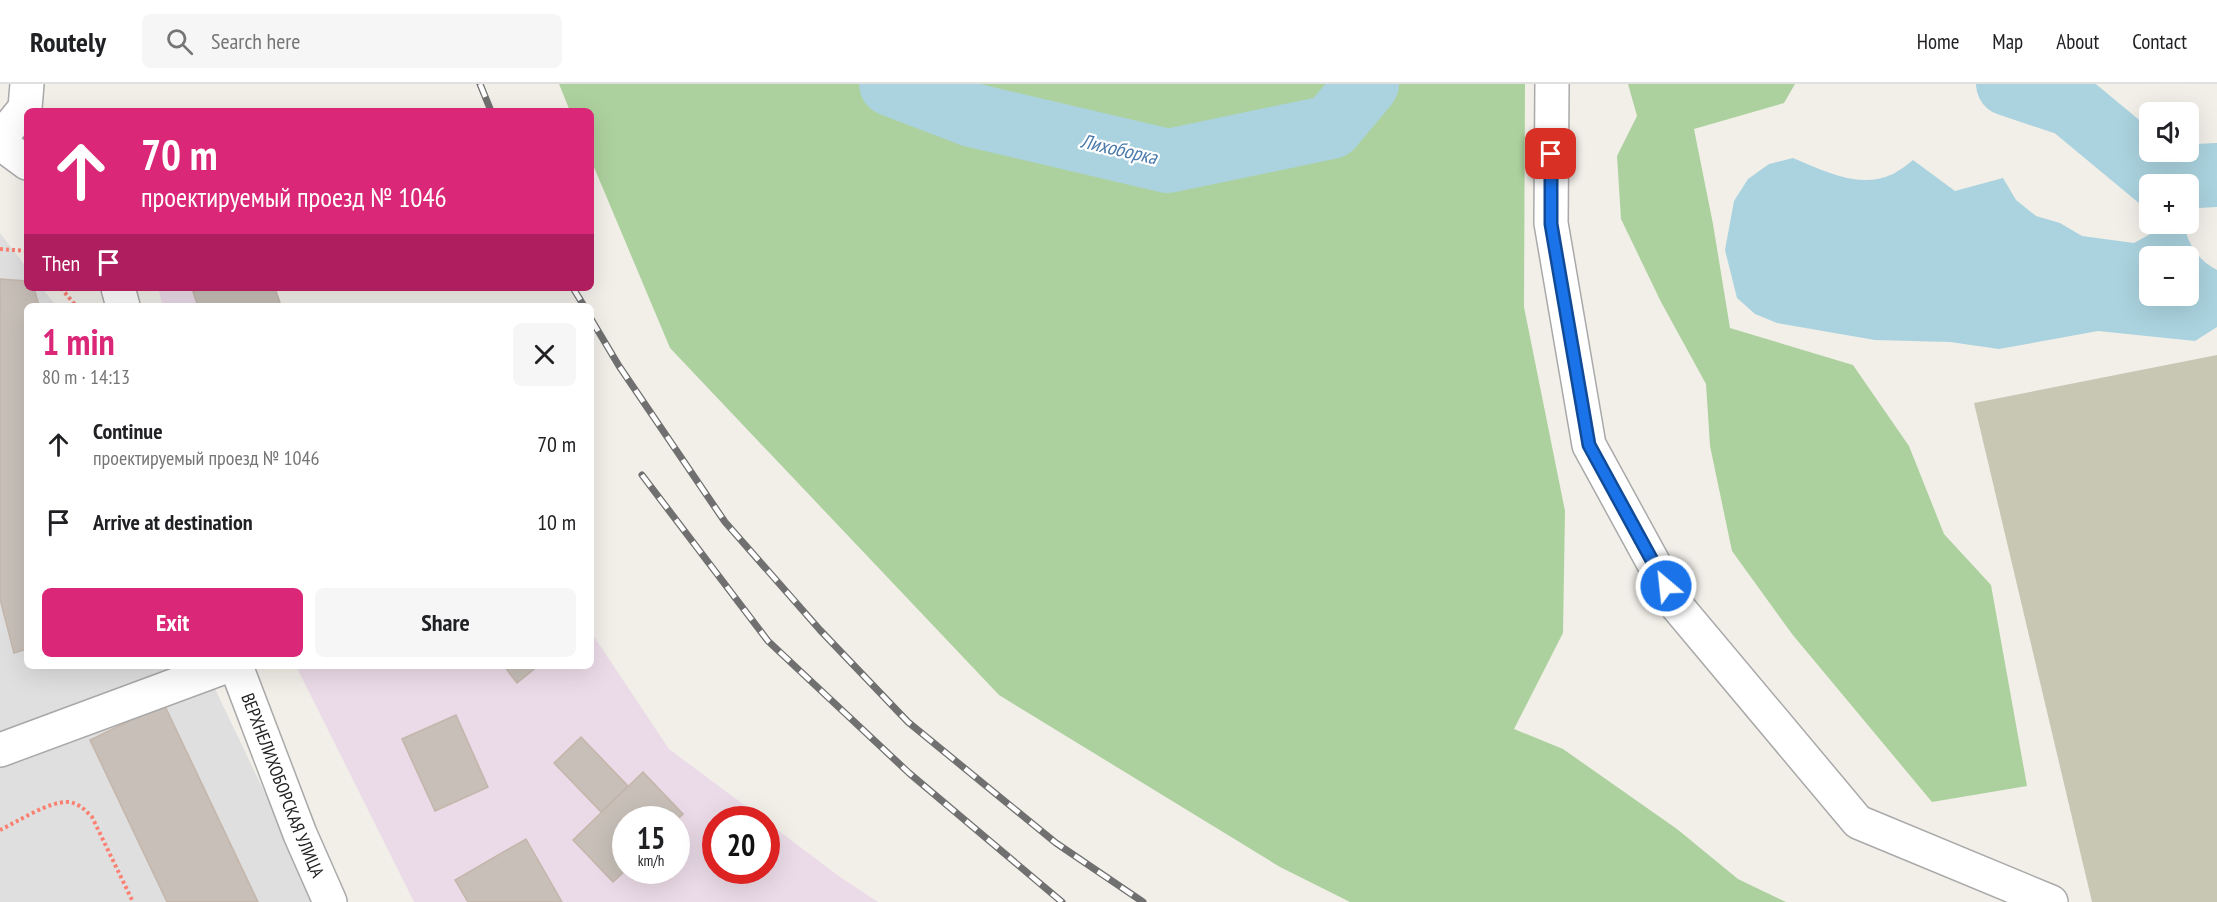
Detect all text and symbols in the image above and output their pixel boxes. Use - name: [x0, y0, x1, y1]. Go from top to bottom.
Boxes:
- search box: [142, 14, 562, 68]
- text: Routely: [30, 23, 106, 60]
- icon: search: [163, 25, 196, 58]
- text: Search here: [211, 27, 300, 55]
- text: Home: [1917, 28, 1959, 55]
- text: Map: [1992, 28, 2023, 55]
- text: About: [2056, 28, 2099, 55]
- text: Contact: [2132, 28, 2187, 55]
- map controls: [2139, 102, 2199, 306]
- button: sound: [2139, 102, 2199, 162]
- text: 70 m: [141, 127, 218, 182]
- water label: Лихоборка: [1078, 127, 1160, 171]
- pin: [1525, 128, 1576, 179]
- icon: ahead: [42, 132, 120, 210]
- icon: arrive: [1534, 137, 1567, 170]
- button: +: [2139, 174, 2199, 234]
- text: проектируемый проезд № 1046: [141, 180, 447, 214]
- icon: arrive: [92, 246, 125, 279]
- button: −: [2139, 246, 2199, 306]
- text: Then: [42, 249, 80, 277]
- text: 1 min: [42, 318, 115, 365]
- button: close: [513, 323, 576, 386]
- text: 80 m · 14:13: [42, 364, 130, 390]
- text: Continue: [93, 417, 163, 445]
- icon: ahead: [42, 428, 75, 461]
- text: 70 m: [537, 430, 576, 458]
- text: проектируемый проезд № 1046: [93, 445, 320, 471]
- icon: arrive: [42, 506, 75, 539]
- text: Arrive at destination: [93, 508, 253, 536]
- text: 10 m: [537, 508, 576, 536]
- position arrow: [1634, 554, 1698, 618]
- button: Exit: [42, 588, 303, 657]
- button: Share: [315, 588, 576, 657]
- street label: ВЕРХНЕЛИХОБОРСКАЯ УЛИЦА: [236, 690, 330, 881]
- speed limit sign: 20: [702, 806, 780, 884]
- text: 15: [637, 818, 665, 857]
- text: km/h: [638, 851, 664, 870]

